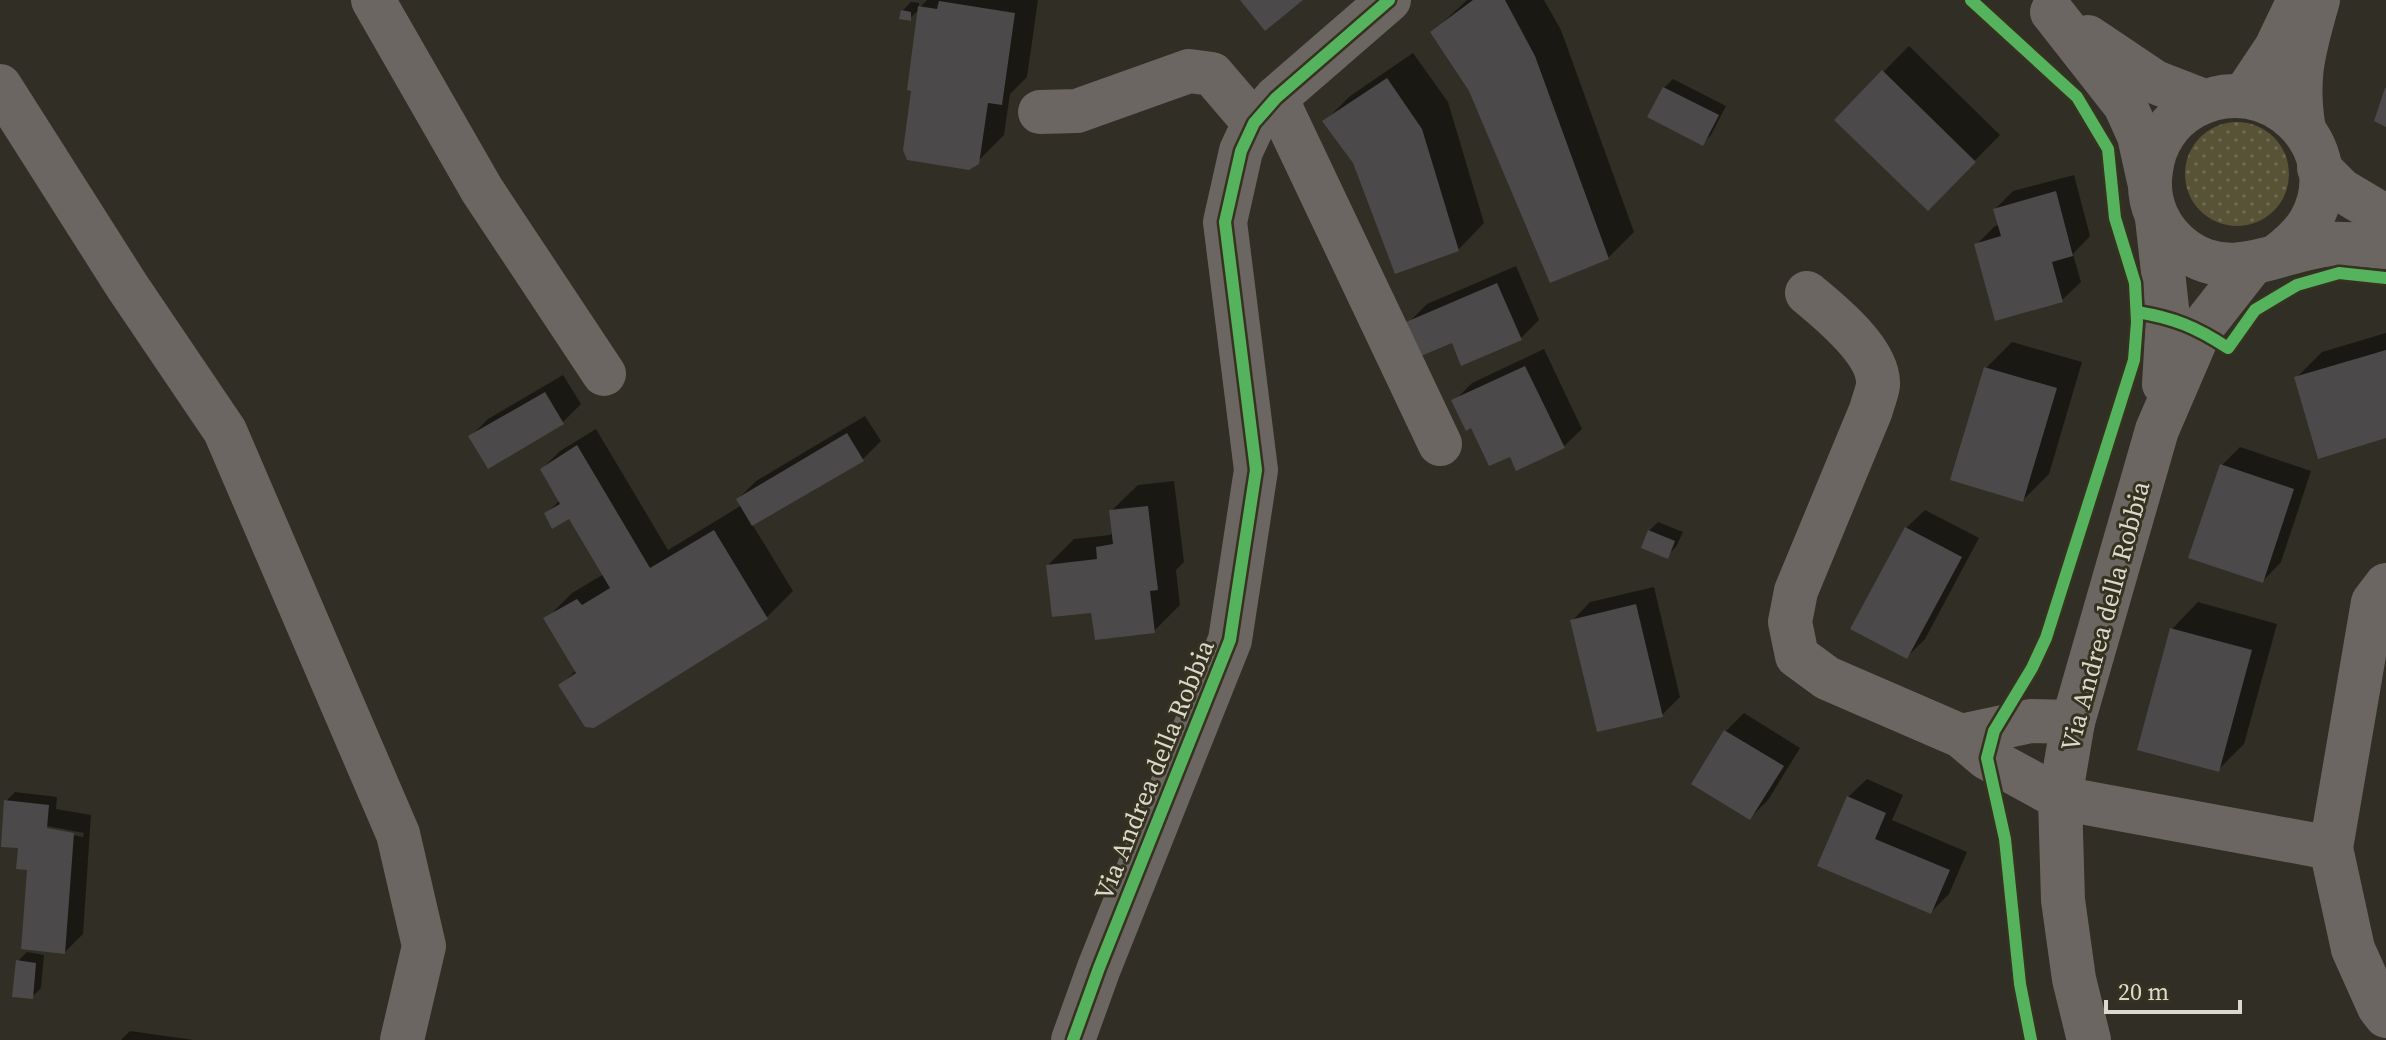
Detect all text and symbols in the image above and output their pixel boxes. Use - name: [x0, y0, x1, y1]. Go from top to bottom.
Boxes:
- street label: Via Andrea della Robbia: [2052, 476, 2159, 755]
- street label: Via Andrea della Robbia: [1085, 634, 1223, 906]
- scale bar: [2106, 964, 2240, 1014]
- text: 20 m: [2118, 975, 2169, 1008]

